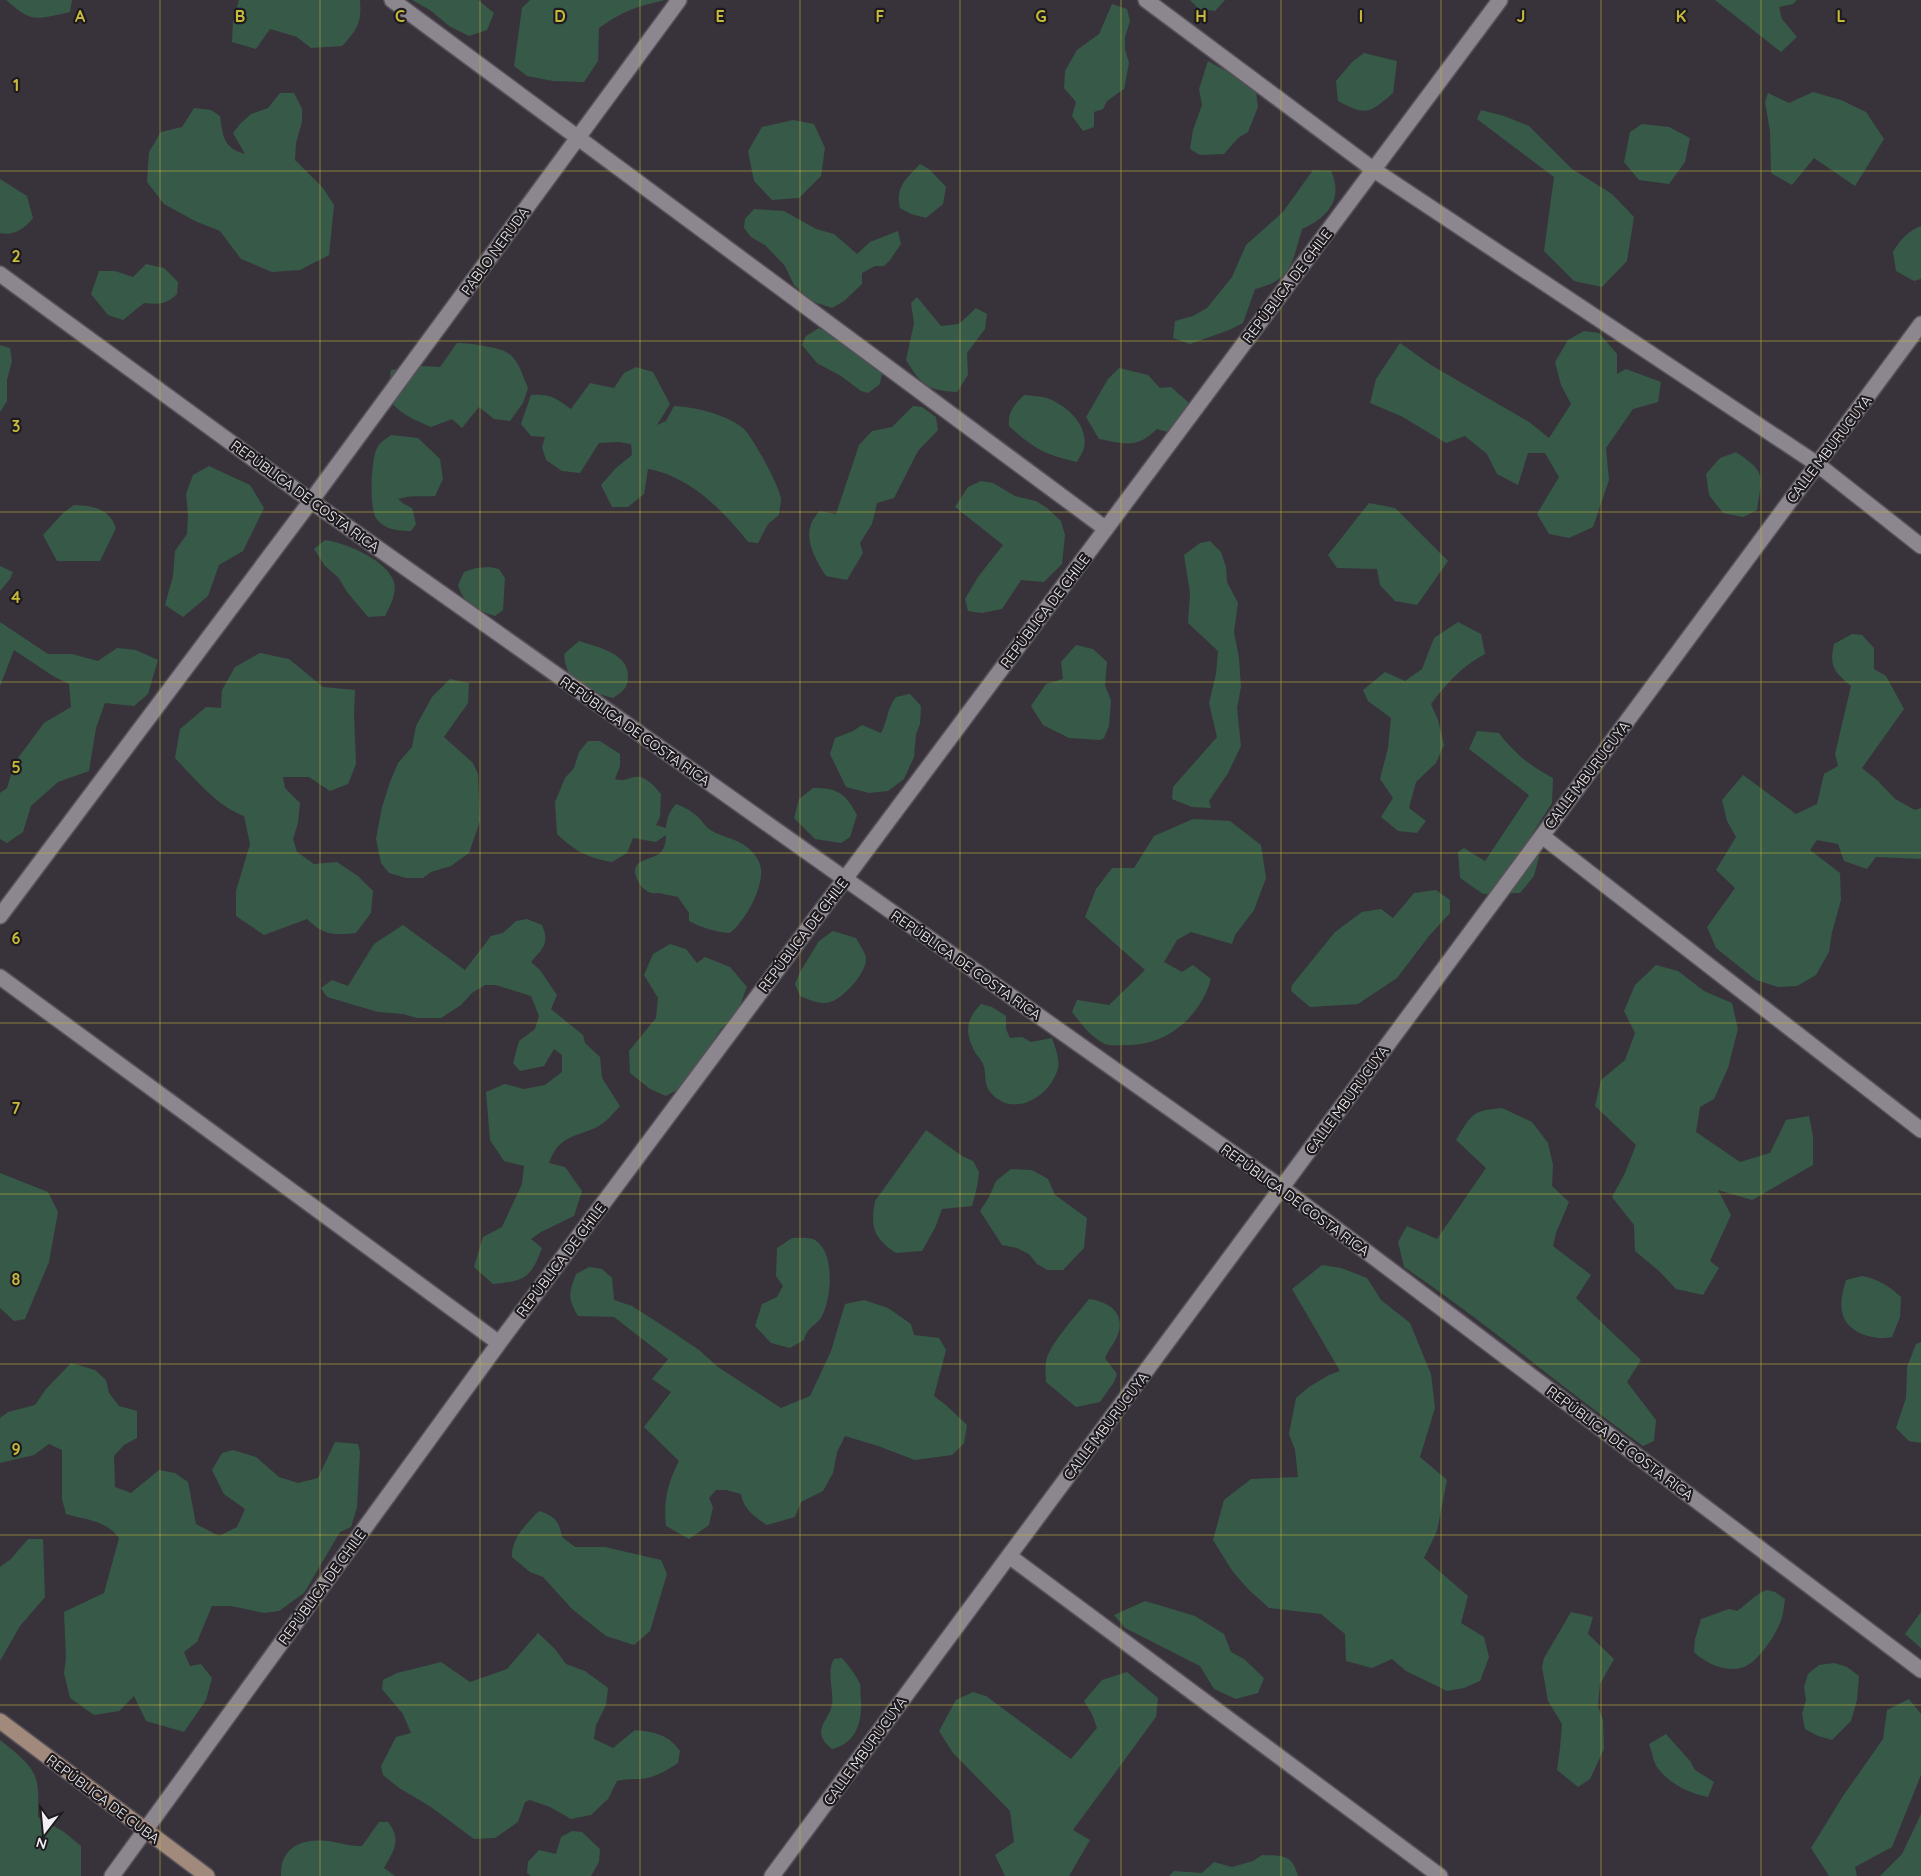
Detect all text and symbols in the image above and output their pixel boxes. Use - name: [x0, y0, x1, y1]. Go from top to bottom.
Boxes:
- text: A: [75, 6, 86, 26]
- text: B: [235, 6, 245, 26]
- text: C: [395, 6, 405, 26]
- text: D: [554, 6, 566, 26]
- text: E: [715, 6, 725, 26]
- text: F: [876, 6, 885, 26]
- text: G: [1035, 6, 1047, 26]
- text: H: [1195, 6, 1207, 26]
- text: I: [1359, 6, 1363, 26]
- text: J: [1517, 6, 1525, 26]
- text: K: [1676, 6, 1686, 26]
- text: L: [1837, 6, 1846, 26]
- text: 1: [13, 75, 19, 95]
- street label: PABLO NERUDA: [457, 204, 533, 298]
- street label: REPÚBLICA DE CHILE: [1238, 226, 1336, 346]
- text: 2: [11, 246, 21, 266]
- street label: CALLE MBURUCUYA: [1783, 392, 1875, 506]
- text: 3: [12, 416, 20, 436]
- street label: REPÚBLICA DE COSTA RICA: [227, 436, 383, 556]
- street label: REPÚBLICA DE CHILE: [996, 551, 1094, 671]
- text: 4: [11, 587, 21, 607]
- street label: REPÚBLICA DE COSTA RICA: [557, 672, 713, 790]
- street label: CALLE MBURUCUYA: [1541, 718, 1633, 832]
- text: 5: [11, 757, 21, 777]
- street label: REPÚBLICA DE CHILE: [754, 875, 852, 995]
- street label: REPÚBLICA DE COSTA RICA: [888, 906, 1044, 1024]
- text: 6: [12, 928, 21, 948]
- street label: CALLE MBURUCUYA: [1301, 1042, 1393, 1158]
- text: 7: [12, 1098, 21, 1118]
- street label: REPÚBLICA DE COSTA RICA: [1217, 1140, 1373, 1260]
- street label: REPÚBLICA DE CHILE: [512, 1200, 610, 1320]
- text: 8: [12, 1269, 21, 1289]
- street label: CALLE MBURUCUYA: [1060, 1369, 1152, 1483]
- street label: REPÚBLICA DE COSTA RICA: [1543, 1382, 1697, 1504]
- text: 9: [11, 1439, 21, 1459]
- street label: REPÚBLICA DE CHILE: [274, 1526, 370, 1648]
- street label: CALLE MBURUCUYA: [819, 1693, 911, 1809]
- street label: REPÚBLICA DE CUBA: [43, 1751, 163, 1847]
- north arrow: [20, 1806, 70, 1856]
- text: N: [34, 1833, 49, 1854]

